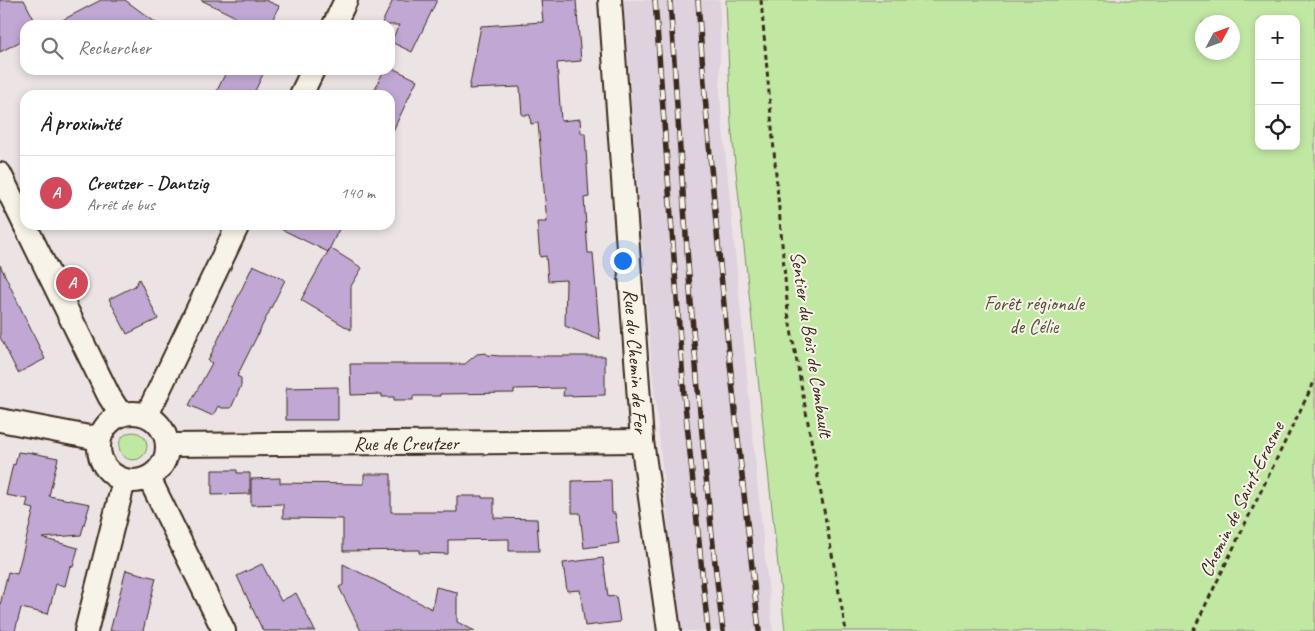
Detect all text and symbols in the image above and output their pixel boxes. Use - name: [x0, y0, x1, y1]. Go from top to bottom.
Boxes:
- north arrow: [1195, 15, 1240, 60]
- map controls: [1255, 15, 1300, 150]
- button: +: [1255, 15, 1300, 60]
- search box: [20, 20, 395, 75]
- icon: search: [38, 34, 66, 62]
- text: Rechercher: [78, 36, 151, 60]
- button: −: [1255, 60, 1300, 105]
- button: locate: [1255, 105, 1300, 150]
- text: À proximité: [40, 110, 120, 136]
- text: Creutzer - Dantzig: [87, 171, 208, 195]
- text: A: [52, 183, 60, 203]
- text: 140 m: [341, 183, 375, 203]
- text: Arrêt de bus: [87, 195, 154, 215]
- your location: [610, 248, 636, 274]
- street label: Sentier du Bois de Combault: [784, 249, 839, 441]
- pin: A: [56, 264, 88, 302]
- street label: Rue du Chemin de Fer: [618, 288, 654, 436]
- park label: Forêt régionale de Célie: [984, 291, 1085, 339]
- street label: Chemin de Saint-Erasme: [1193, 416, 1290, 581]
- street label: Rue de Creutzer: [353, 431, 461, 456]

